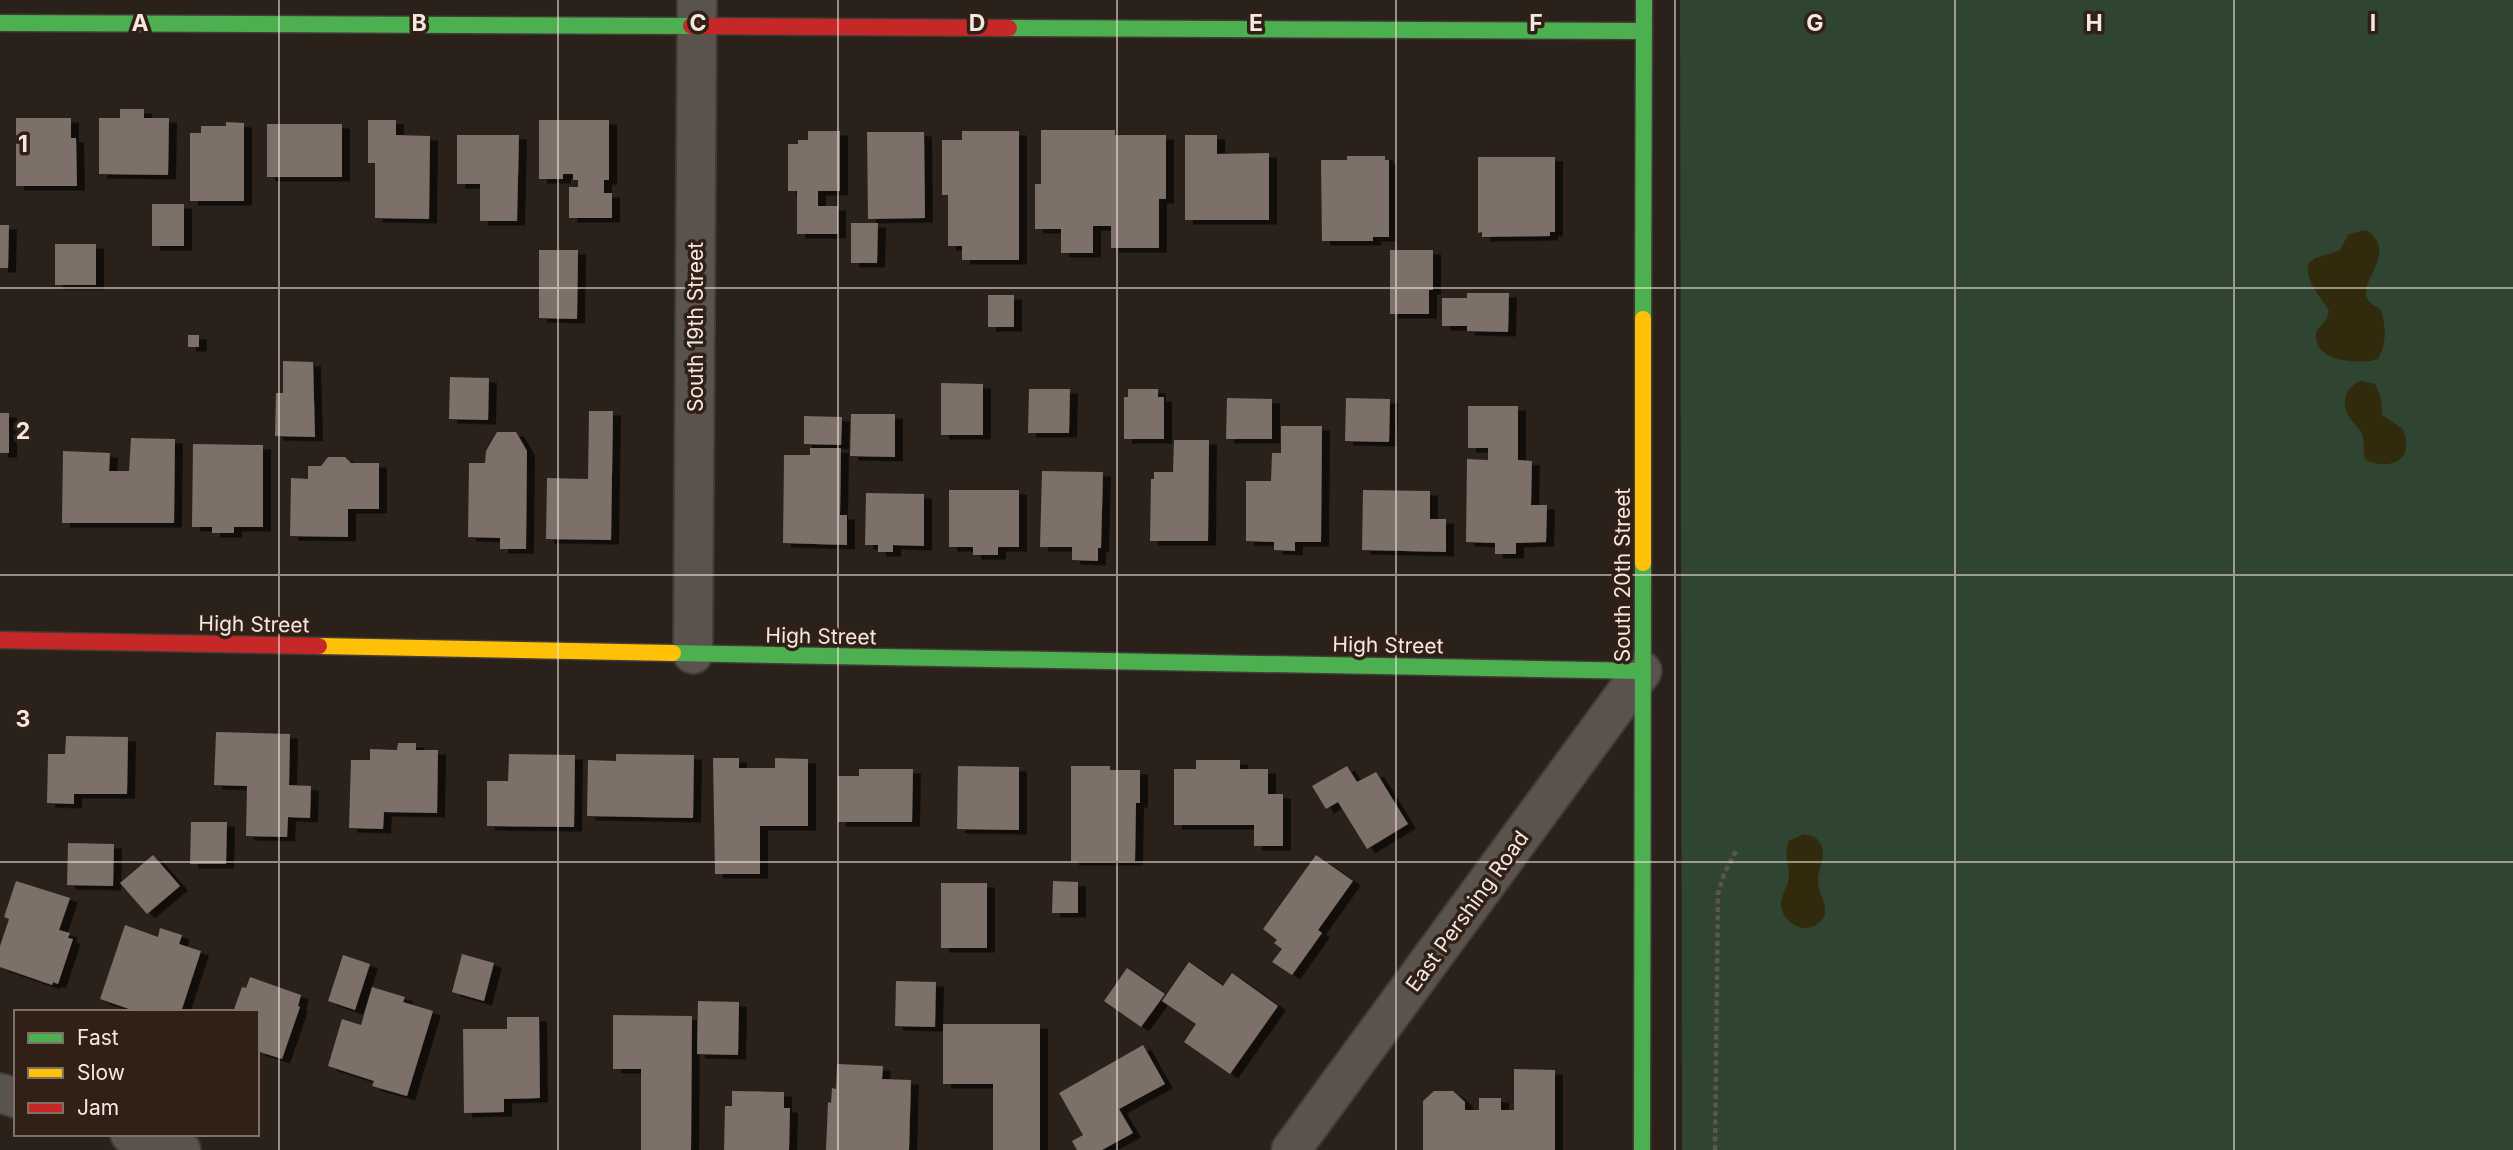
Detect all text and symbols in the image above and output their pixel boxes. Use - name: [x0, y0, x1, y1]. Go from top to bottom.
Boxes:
- text: A: [131, 9, 149, 37]
- text: B: [411, 9, 427, 37]
- text: C: [689, 9, 707, 37]
- text: D: [969, 9, 985, 37]
- text: E: [1249, 9, 1263, 37]
- text: F: [1529, 9, 1543, 37]
- text: G: [1806, 9, 1824, 37]
- text: H: [2085, 9, 2103, 37]
- text: I: [2370, 9, 2376, 37]
- text: 1: [18, 130, 28, 158]
- street label: South 19th Street: [683, 242, 708, 412]
- text: 2: [16, 417, 30, 445]
- street label: South 20th Street: [1610, 488, 1635, 662]
- street label: High Street: [198, 611, 310, 637]
- street label: High Street: [765, 623, 877, 649]
- street label: High Street: [1332, 632, 1444, 658]
- text: 3: [16, 705, 30, 733]
- street label: East Pershing Road: [1400, 826, 1534, 996]
- legend: [14, 1010, 259, 1136]
- text: Fast: [77, 1025, 119, 1050]
- text: Slow: [77, 1060, 125, 1085]
- text: Jam: [77, 1095, 119, 1120]

